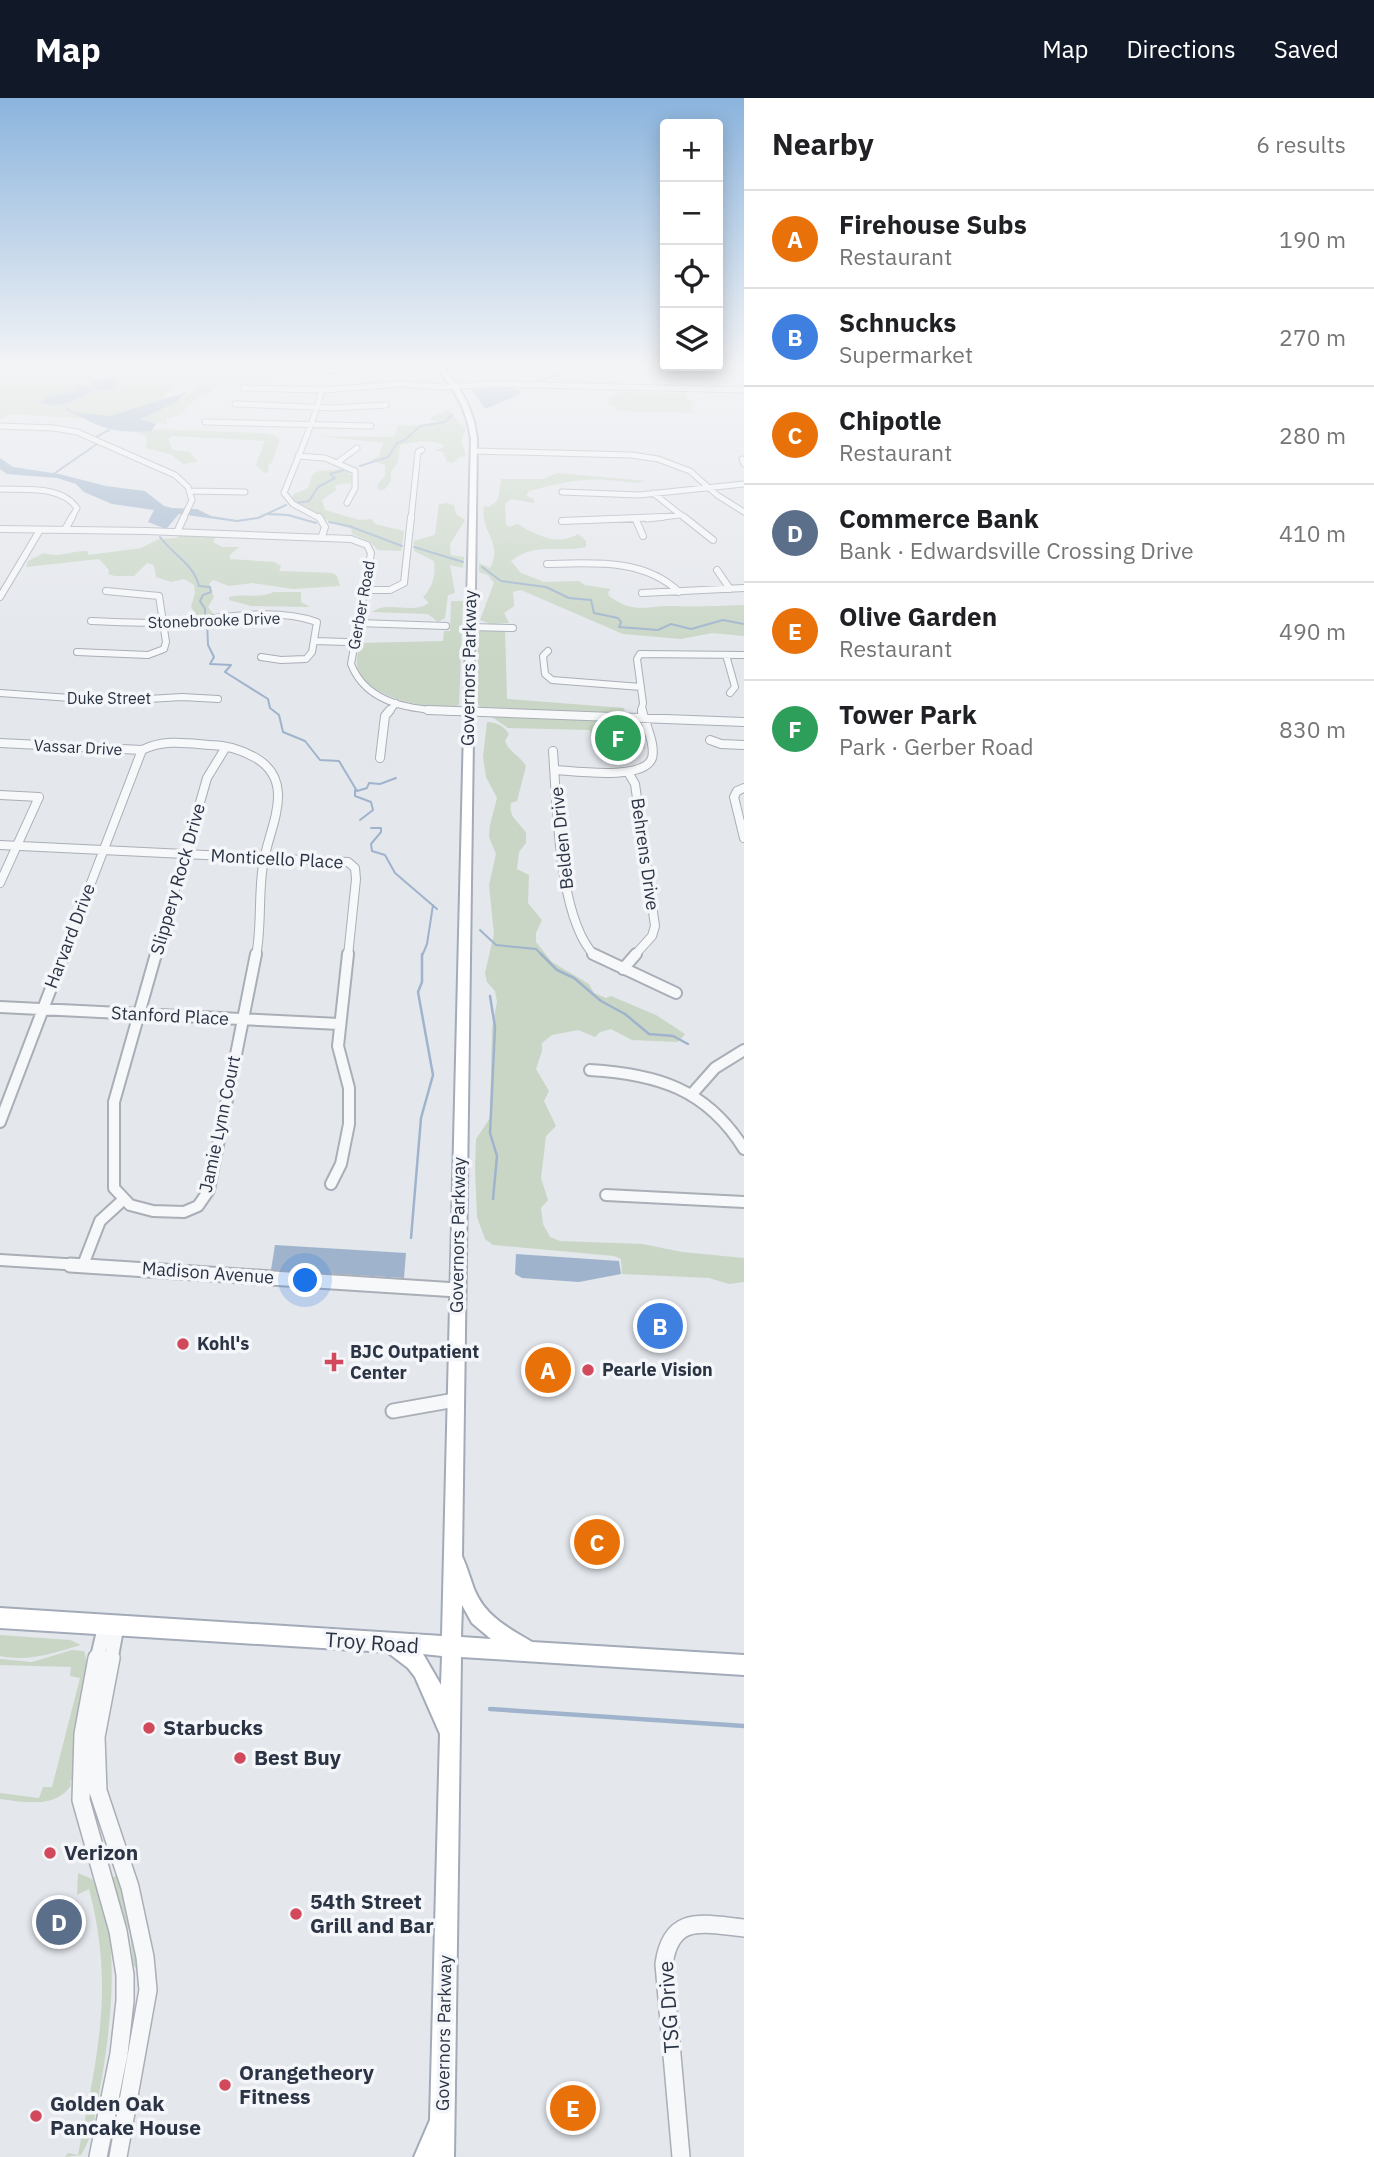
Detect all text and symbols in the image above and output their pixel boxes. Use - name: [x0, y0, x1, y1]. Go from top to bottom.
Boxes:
- text: Map: [35, 28, 101, 71]
- text: Map: [1042, 33, 1088, 65]
- text: Directions: [1126, 33, 1236, 65]
- text: Saved: [1274, 33, 1339, 65]
- map controls: [660, 119, 723, 371]
- button: +: [660, 119, 723, 182]
- text: Nearby: [772, 124, 874, 163]
- text: 6 results: [1256, 129, 1346, 159]
- button: −: [660, 182, 723, 245]
- text: Firehouse Subs: [839, 207, 1027, 241]
- text: A: [787, 224, 803, 254]
- text: 190 m: [1279, 224, 1346, 254]
- text: Restaurant: [839, 241, 952, 271]
- button: locate: [660, 245, 723, 308]
- text: Schnucks: [839, 305, 956, 339]
- button: layers: [660, 308, 723, 371]
- text: B: [787, 322, 803, 352]
- text: 270 m: [1279, 322, 1346, 352]
- text: Supermarket: [839, 339, 973, 369]
- text: Chipotle: [839, 403, 942, 437]
- text: C: [788, 420, 802, 450]
- text: 280 m: [1279, 420, 1346, 450]
- text: Restaurant: [839, 437, 952, 467]
- text: Commerce Bank: [839, 501, 1039, 535]
- text: D: [787, 518, 803, 548]
- text: 410 m: [1279, 518, 1346, 548]
- text: Bank · Edwardsville Crossing Drive: [839, 535, 1194, 565]
- street label: Gerber Road: [343, 559, 379, 651]
- street label: Governors Parkway: [456, 590, 481, 746]
- text: Olive Garden: [839, 599, 997, 633]
- street label: Stonebrooke Drive: [147, 608, 281, 632]
- text: E: [788, 616, 802, 646]
- text: 490 m: [1279, 616, 1346, 646]
- text: Restaurant: [839, 633, 952, 663]
- street label: Duke Street: [67, 688, 151, 708]
- text: Tower Park: [839, 697, 977, 731]
- pin: F: [595, 712, 641, 764]
- text: F: [788, 714, 802, 744]
- text: 830 m: [1279, 714, 1346, 744]
- text: Park · Gerber Road: [839, 731, 1034, 761]
- street label: Vassar Drive: [33, 735, 123, 759]
- street label: Belden Drive: [545, 785, 578, 891]
- street label: Behrens Drive: [626, 796, 665, 912]
- street label: Slippery Rock Drive: [145, 800, 210, 957]
- street label: Monticello Place: [210, 844, 344, 873]
- street label: Harvard Drive: [39, 880, 100, 991]
- street label: Stanford Place: [111, 1001, 230, 1030]
- street label: Jamie Lynn Court: [194, 1053, 245, 1195]
- street label: Governors Parkway: [445, 1157, 470, 1313]
- street label: Madison Avenue: [141, 1256, 275, 1289]
- your location: [288, 1263, 322, 1297]
- pin: B: [637, 1300, 683, 1352]
- place label: Kohl's: [197, 1332, 249, 1355]
- marker: Kohl's: [175, 1336, 191, 1352]
- place label: BJC Outpatient Center: [350, 1340, 479, 1384]
- pin: A: [525, 1344, 571, 1396]
- marker: BJC Outpatient Center: [324, 1352, 344, 1372]
- place label: Pearle Vision: [602, 1358, 713, 1381]
- marker: Pearle Vision: [580, 1362, 596, 1378]
- pin: C: [574, 1516, 620, 1568]
- street label: Troy Road: [324, 1625, 420, 1659]
- place label: Starbucks: [163, 1713, 263, 1741]
- marker: Starbucks: [141, 1720, 157, 1736]
- place label: Best Buy: [254, 1743, 342, 1771]
- marker: Best Buy: [232, 1750, 248, 1766]
- place label: Verizon: [64, 1838, 138, 1866]
- marker: Verizon: [42, 1845, 58, 1861]
- place label: 54th Street Grill and Bar: [310, 1887, 434, 1939]
- pin: D: [36, 1896, 82, 1948]
- marker: 54th Street Grill and Bar: [288, 1906, 304, 1922]
- street label: Governors Parkway: [431, 1955, 456, 2111]
- street label: TSG Drive: [651, 1960, 685, 2054]
- place label: Orangetheory Fitness: [239, 2058, 375, 2110]
- marker: Orangetheory Fitness: [217, 2077, 233, 2093]
- pin: E: [550, 2082, 596, 2134]
- place label: Golden Oak Pancake House: [50, 2089, 201, 2141]
- marker: Golden Oak Pancake House: [28, 2108, 44, 2124]

